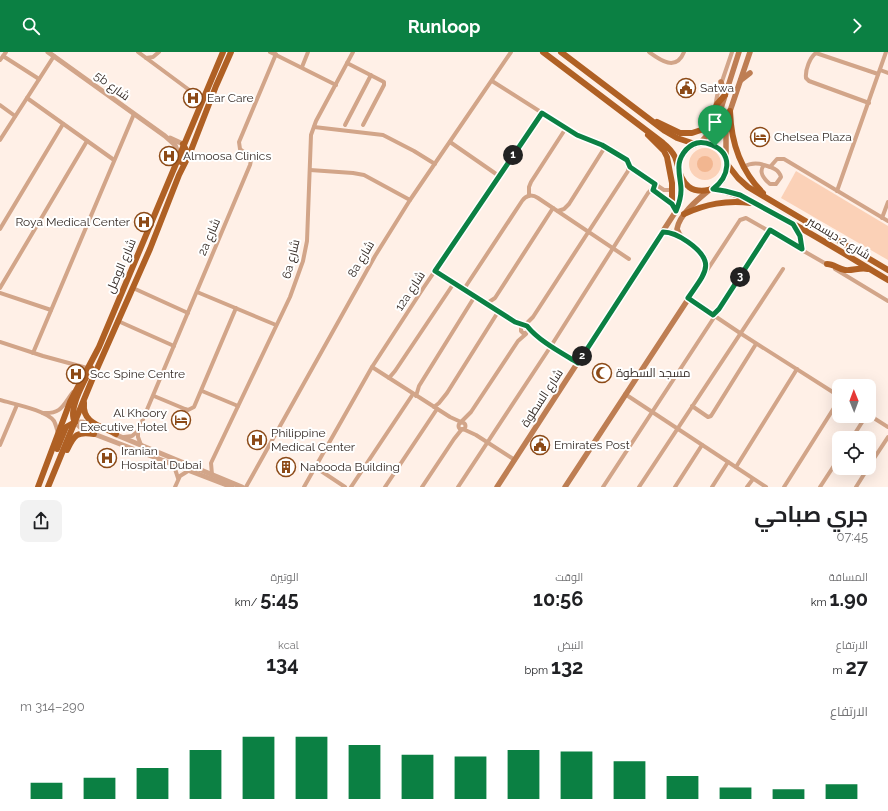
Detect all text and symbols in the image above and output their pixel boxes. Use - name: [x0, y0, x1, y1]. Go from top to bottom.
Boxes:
- icon: search: [20, 15, 42, 37]
- icon: forward: [846, 15, 868, 37]
- text: Runloop: [408, 16, 480, 37]
- street label: 5b شارع: [91, 69, 132, 104]
- public building icon: Satwa: [675, 77, 697, 99]
- place label: Satwa: [700, 81, 734, 95]
- hospital icon: Ear Care: [182, 87, 204, 109]
- place label: Ear Care: [207, 91, 254, 105]
- pin: [698, 105, 732, 146]
- icon: arrive: [704, 111, 726, 133]
- hotel icon: Chelsea Plaza: [749, 126, 771, 148]
- place label: Chelsea Plaza: [774, 130, 852, 144]
- hospital icon: Almoosa Clinics: [158, 145, 180, 167]
- pin: 1: [503, 145, 523, 165]
- text: 1: [510, 148, 516, 161]
- place label: Almoosa Clinics: [183, 149, 271, 163]
- hospital icon: Roya Medical Center: [133, 211, 155, 233]
- street label: شارع 2 ديسمبر: [804, 213, 873, 263]
- place label: Roya Medical Center: [15, 215, 131, 229]
- street label: 2a شارع: [195, 216, 224, 258]
- street label: شارع الوصل: [103, 237, 140, 296]
- street label: 6a شارع: [279, 238, 304, 280]
- street label: 8a شارع: [345, 238, 378, 280]
- pin: 3: [730, 267, 750, 287]
- street label: 12a شارع: [392, 269, 429, 314]
- text: 3: [737, 270, 743, 283]
- pin: 2: [572, 346, 592, 366]
- text: 2: [579, 349, 585, 362]
- mosque icon: مسجد السطوة: [591, 362, 613, 384]
- hospital icon: Scc Spine Centre: [65, 363, 87, 385]
- street label: شارع السطوة: [518, 366, 567, 430]
- place label: مسجد السطوة: [616, 366, 691, 380]
- place label: Scc Spine Centre: [90, 367, 185, 381]
- north arrow: [832, 379, 876, 423]
- map controls: [832, 379, 876, 475]
- place label: Al Khoory Executive Hotel: [80, 406, 168, 434]
- hotel icon: Al Khoory Executive Hotel: [170, 409, 192, 431]
- place label: Philippine Medical Center: [271, 426, 356, 454]
- hospital icon: Philippine Medical Center: [246, 429, 268, 451]
- button: locate: [832, 431, 876, 475]
- public building icon: Emirates Post: [529, 434, 551, 456]
- place label: Emirates Post: [554, 438, 630, 452]
- place label: Iranian Hospital Dubai: [121, 444, 202, 472]
- hospital icon: Iranian Hospital Dubai: [96, 447, 118, 469]
- building icon: Nabooda Building: [275, 456, 297, 478]
- place label: Nabooda Building: [300, 460, 400, 474]
- button: share: [20, 500, 62, 542]
- text: جري صباحي: [754, 501, 868, 527]
- text: 07:45: [837, 529, 868, 544]
- text: الوتيرة: [270, 571, 299, 584]
- text: الوقت: [555, 571, 583, 584]
- text: المسافة: [829, 571, 868, 584]
- text: 5:45: [260, 587, 299, 611]
- text: 10:56: [533, 587, 583, 611]
- text: 1.90: [830, 587, 868, 611]
- text: /km: [235, 596, 260, 609]
- text: km: [811, 596, 830, 609]
- text: kcal: [278, 639, 299, 652]
- text: النبض: [557, 639, 583, 652]
- text: الارتفاع: [836, 639, 868, 652]
- text: 134: [266, 652, 299, 676]
- text: 132: [551, 655, 583, 679]
- text: 27: [846, 655, 868, 679]
- text: bpm: [525, 664, 551, 677]
- text: m: [833, 664, 846, 677]
- text: 290–314 m: [20, 699, 85, 714]
- text: الارتفاع: [830, 704, 868, 719]

